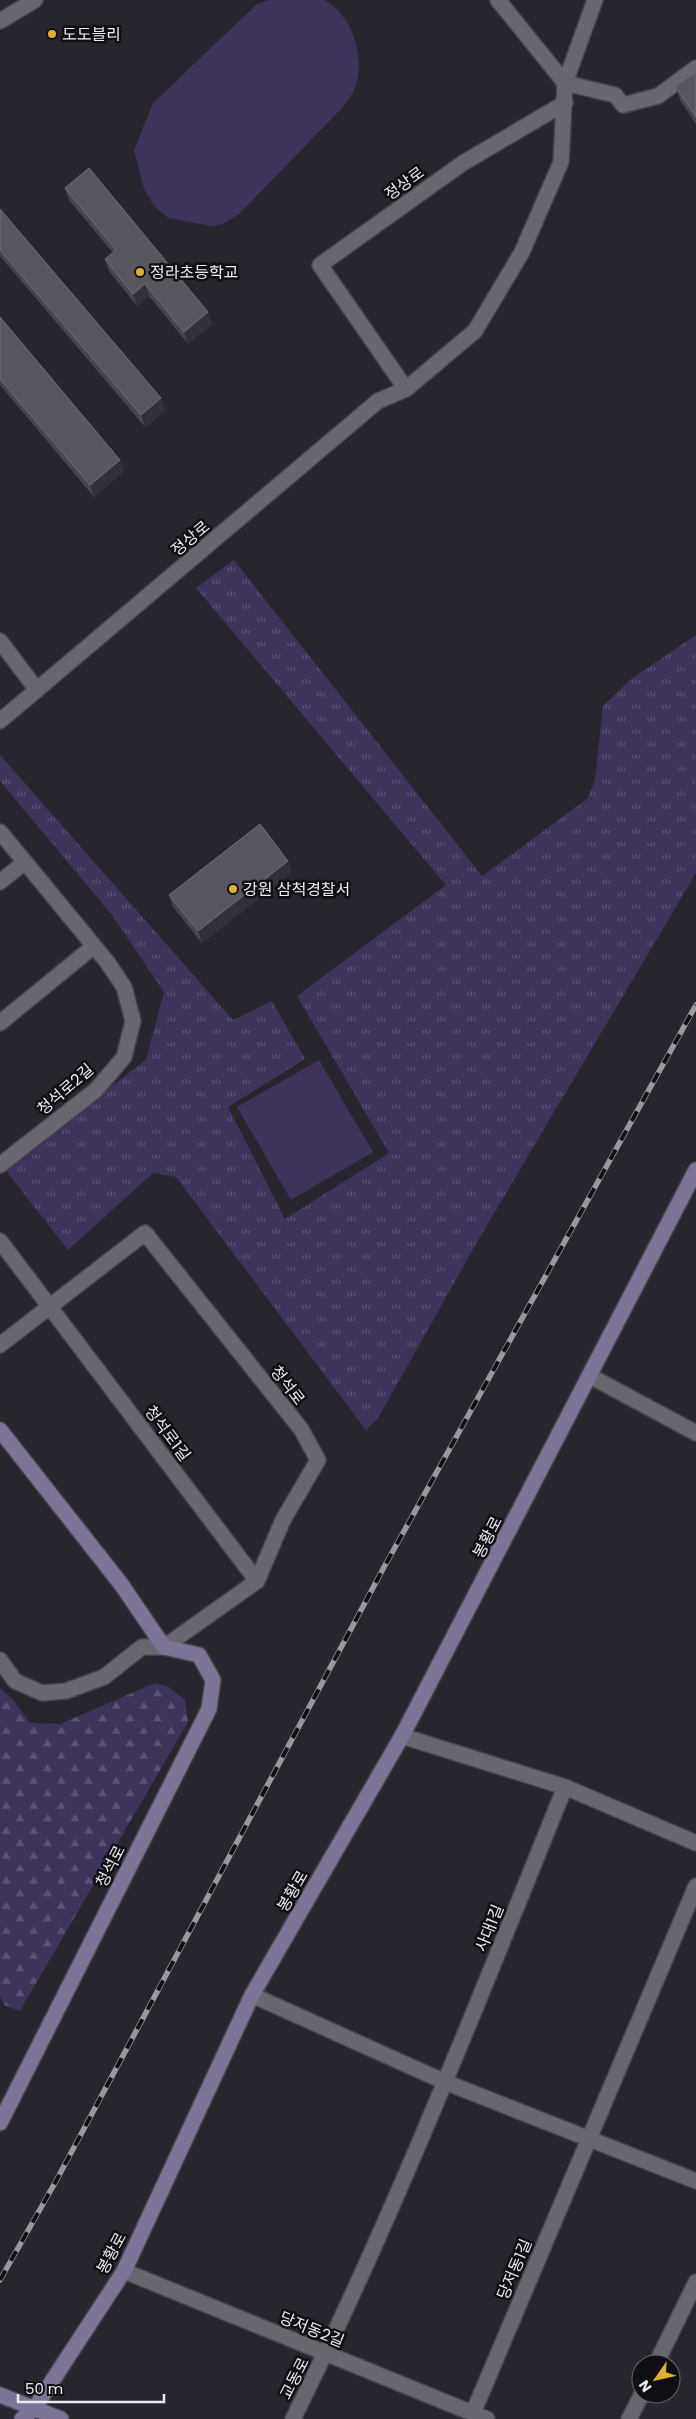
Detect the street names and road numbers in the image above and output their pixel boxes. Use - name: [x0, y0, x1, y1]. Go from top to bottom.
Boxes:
- street label: 정상로: [380, 161, 429, 206]
- street label: 정상로: [166, 515, 215, 561]
- street label: 청석로2길: [32, 1058, 99, 1120]
- street label: 청석로: [265, 1361, 310, 1410]
- street label: 청석로1길: [139, 1401, 196, 1466]
- street label: 봉황로: [467, 1512, 508, 1562]
- street label: 청석로: [90, 1841, 131, 1891]
- street label: 봉황로: [271, 1866, 314, 1916]
- street label: 사대1길: [470, 1901, 509, 1955]
- street label: 봉황로: [91, 2228, 132, 2278]
- street label: 당저동1길: [491, 2235, 538, 2303]
- street label: 당저동2길: [276, 2306, 348, 2353]
- street label: 교동로: [274, 2353, 315, 2403]

